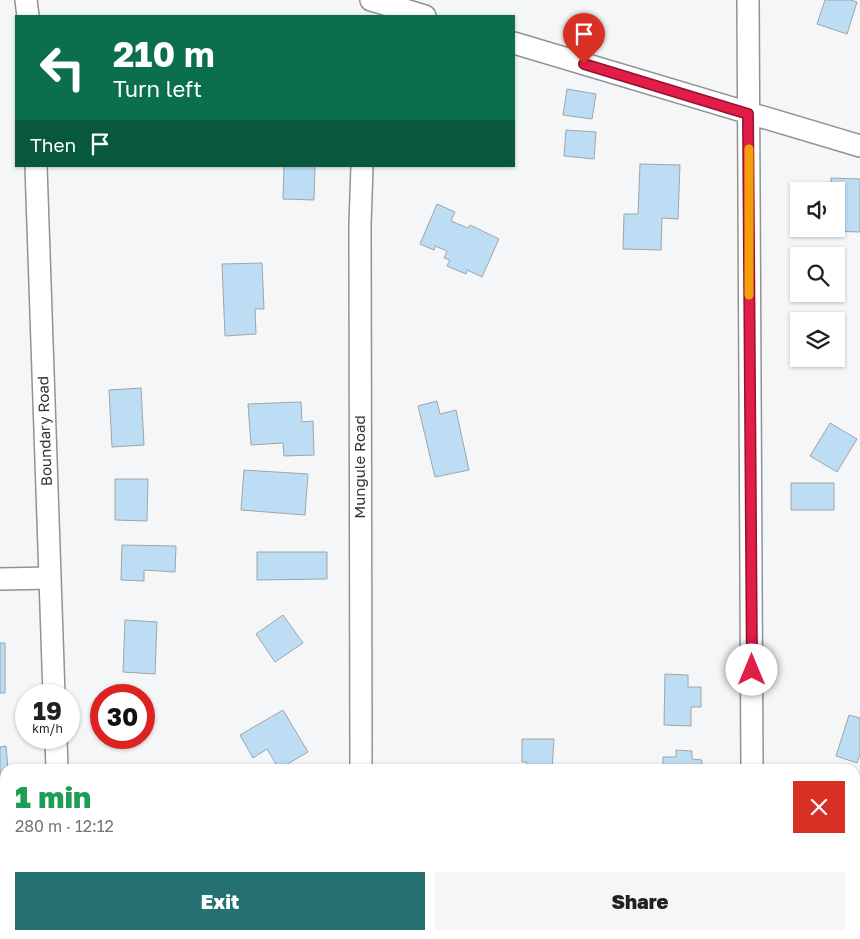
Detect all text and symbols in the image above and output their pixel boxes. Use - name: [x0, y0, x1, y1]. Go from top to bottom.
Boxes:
- pin: [563, 13, 605, 64]
- icon: arrive: [570, 20, 598, 48]
- text: 210 m: [113, 33, 215, 75]
- icon: left: [30, 35, 95, 100]
- text: Turn left: [113, 75, 202, 102]
- icon: arrive: [86, 130, 114, 158]
- text: Then: [30, 133, 76, 156]
- map controls: [790, 182, 845, 367]
- button: sound: [790, 182, 845, 237]
- button: search: [790, 247, 845, 302]
- button: layers: [790, 312, 845, 367]
- street label: Boundary Road: [33, 376, 55, 486]
- street label: Mungule Road: [350, 415, 368, 519]
- position arrow: [725, 643, 777, 695]
- speed limit sign: 30: [90, 684, 155, 749]
- text: 19: [33, 695, 62, 726]
- text: km/h: [32, 721, 63, 736]
- text: 1 min: [15, 779, 91, 815]
- button: close: [793, 781, 845, 833]
- text: 280 m · 12:12: [15, 816, 114, 836]
- button: Exit: [15, 872, 425, 930]
- button: Share: [435, 872, 845, 930]

